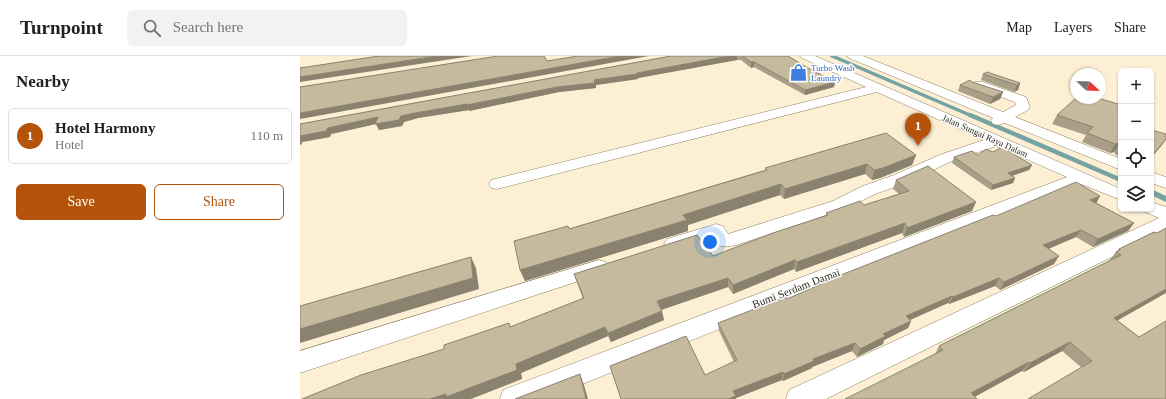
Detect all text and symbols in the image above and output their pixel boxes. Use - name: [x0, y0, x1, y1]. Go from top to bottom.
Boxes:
- search box: [127, 10, 407, 46]
- text: Turnpoint: [20, 17, 103, 38]
- icon: search: [141, 17, 163, 39]
- text: Search here: [173, 19, 243, 35]
- text: Map: [1006, 20, 1032, 35]
- text: Layers: [1054, 20, 1092, 35]
- text: Share: [1114, 20, 1146, 35]
- shop icon: Turbo Wash Laundry: [788, 63, 808, 83]
- place label: Turbo Wash Laundry: [811, 63, 855, 83]
- north arrow: [1070, 68, 1106, 104]
- map controls: [1118, 68, 1154, 212]
- button: +: [1118, 68, 1154, 104]
- text: Nearby: [16, 72, 70, 91]
- button: −: [1118, 104, 1154, 140]
- pin: 1: [905, 113, 931, 146]
- street label: Jalan Sungai Raya Dalam: [941, 113, 1029, 159]
- text: Hotel Harmony: [55, 120, 155, 136]
- text: 1: [27, 128, 33, 143]
- text: 110 m: [251, 128, 283, 143]
- text: Hotel: [55, 137, 84, 152]
- button: locate: [1118, 140, 1154, 176]
- button: layers: [1118, 176, 1154, 212]
- button: Save: [16, 184, 146, 220]
- button: Share: [154, 184, 284, 220]
- your location: [700, 232, 720, 252]
- street label: Bumi Serdam Damai: [750, 266, 842, 310]

